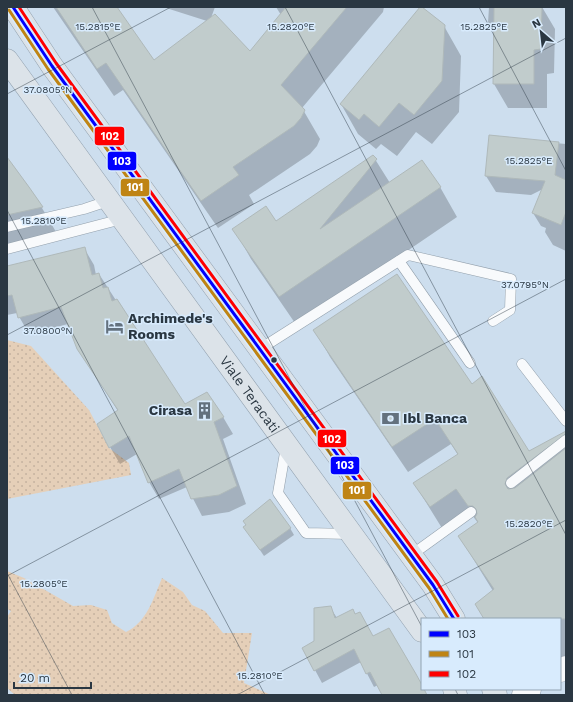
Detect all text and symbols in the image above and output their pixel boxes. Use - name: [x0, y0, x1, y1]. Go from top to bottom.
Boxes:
- north arrow: [521, 12, 561, 52]
- text: N: [530, 16, 543, 31]
- text: 15.2815°E: [75, 21, 121, 32]
- text: 15.2820°E: [267, 21, 315, 32]
- text: 15.2825°E: [461, 21, 508, 32]
- text: 37.0805°N: [24, 84, 72, 95]
- line badge: 102: [94, 126, 125, 146]
- text: 102: [101, 130, 120, 143]
- line badge: 103: [107, 151, 137, 171]
- text: 103: [113, 155, 132, 168]
- text: 15.2825°E: [506, 155, 553, 166]
- line badge: 101: [120, 178, 150, 197]
- text: 101: [127, 181, 143, 194]
- text: 15.2810°E: [21, 215, 67, 226]
- text: 37.0795°N: [501, 279, 549, 290]
- place label: Archimede's Rooms: [128, 310, 213, 342]
- hotel icon: Archimede's Rooms: [105, 316, 125, 336]
- text: 37.0800°N: [23, 325, 73, 336]
- street label: Viale Teracati: [217, 353, 283, 436]
- unlabelled marker: [269, 355, 279, 365]
- building icon: Cirasa: [195, 400, 215, 420]
- place label: Cirasa: [149, 402, 193, 418]
- bank icon: Ibl Banca: [380, 408, 400, 428]
- place label: Ibl Banca: [403, 410, 468, 426]
- line badge: 102: [317, 429, 347, 448]
- text: 102: [323, 433, 342, 446]
- line badge: 103: [330, 456, 360, 475]
- text: 103: [336, 459, 355, 472]
- line badge: 101: [342, 481, 372, 500]
- text: 101: [349, 484, 365, 497]
- text: 15.2820°E: [505, 518, 553, 529]
- text: 15.2805°E: [20, 578, 68, 589]
- legend: [421, 618, 561, 690]
- text: 103: [457, 627, 476, 641]
- text: 101: [457, 647, 474, 661]
- scale bar: [14, 664, 91, 690]
- text: 102: [457, 667, 476, 681]
- text: 15.2810°E: [237, 670, 283, 681]
- text: 20 m: [20, 671, 50, 685]

